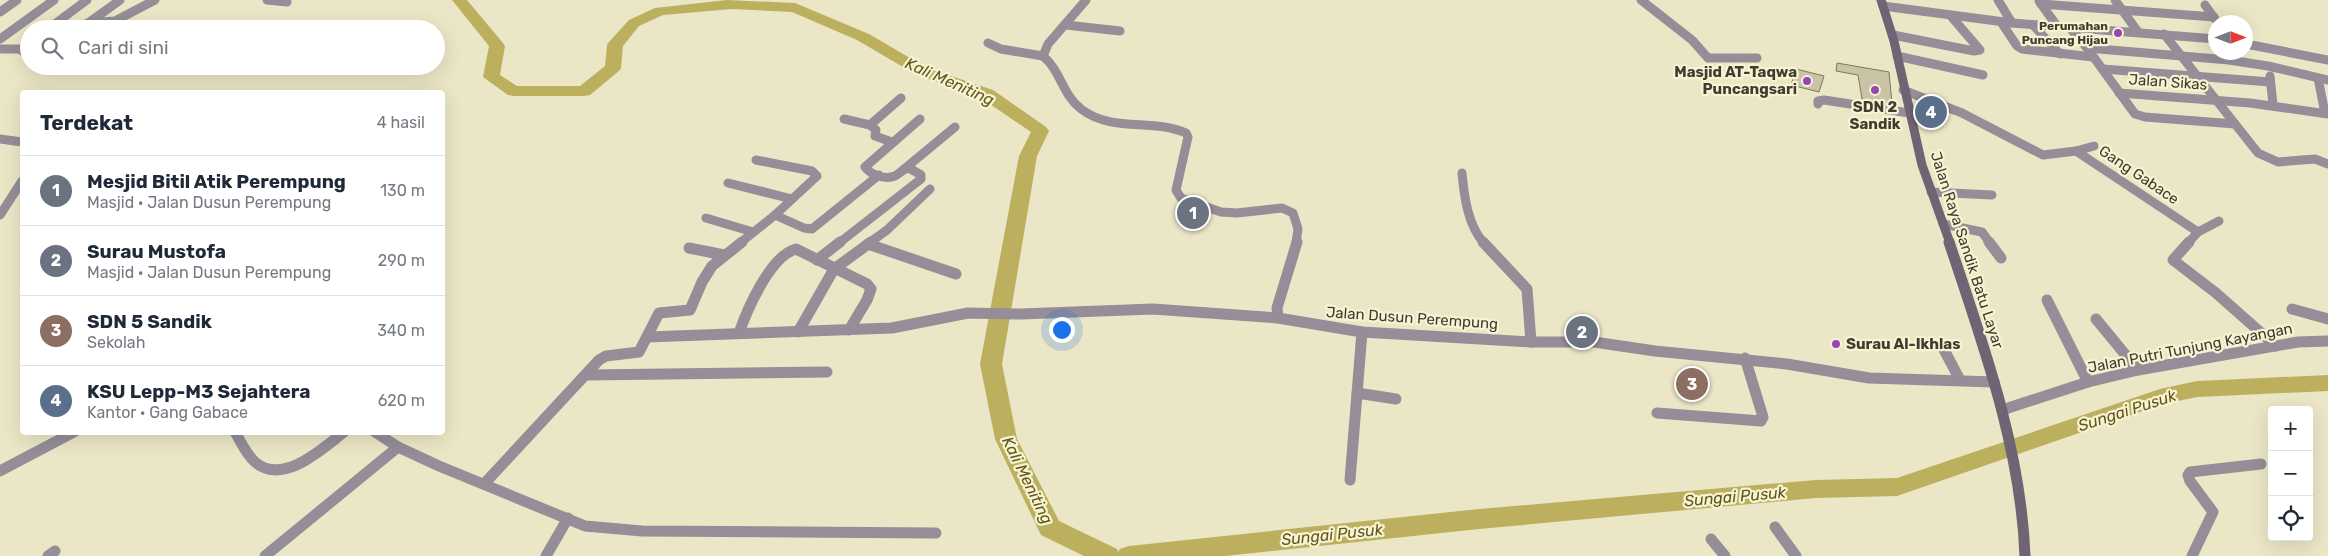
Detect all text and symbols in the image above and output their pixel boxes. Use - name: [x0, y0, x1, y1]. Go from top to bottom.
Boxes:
- north arrow: [2208, 15, 2253, 60]
- place label: Perumahan Puncang Hijau: [2022, 19, 2108, 47]
- search box: [20, 20, 445, 75]
- marker: Perumahan Puncang Hijau: [2112, 27, 2124, 39]
- icon: search: [38, 34, 66, 62]
- text: Cari di sini: [78, 36, 169, 59]
- water label: Kali Meniting: [902, 53, 998, 110]
- place label: Masjid AT-Taqwa Puncangsari: [1674, 63, 1797, 98]
- street label: Jalan Sikas: [2128, 70, 2208, 94]
- marker: Masjid AT-Taqwa Puncangsari: [1801, 75, 1813, 87]
- marker: SDN 2 Sandik: [1869, 84, 1881, 96]
- pin: 4: [1915, 93, 1947, 131]
- place label: SDN 2 Sandik: [1850, 98, 1901, 133]
- text: Terdekat: [40, 110, 133, 135]
- text: 4 hasil: [377, 113, 425, 132]
- street label: Gang Gabace: [2096, 142, 2182, 208]
- street label: Jalan Raya Sandik Batu Layar: [1927, 149, 2008, 351]
- text: Mesjid Bitil Atik Perempung: [87, 170, 346, 193]
- text: 1: [52, 181, 60, 200]
- text: 130 m: [380, 181, 425, 200]
- text: Masjid · Jalan Dusun Perempung: [87, 193, 331, 212]
- pin: 1: [1177, 194, 1209, 232]
- text: Surau Mustofa: [87, 240, 226, 263]
- text: 2: [51, 251, 61, 270]
- text: 290 m: [378, 251, 425, 270]
- text: Masjid · Jalan Dusun Perempung: [87, 263, 331, 282]
- street label: Jalan Dusun Perempung: [1325, 303, 1499, 333]
- text: SDN 5 Sandik: [87, 310, 212, 333]
- pin: 2: [1566, 313, 1598, 351]
- your location: [1049, 317, 1075, 343]
- street label: Jalan Putri Tunjung Kayangan: [2086, 319, 2294, 377]
- text: 3: [51, 321, 61, 340]
- text: 340 m: [377, 321, 425, 340]
- text: Sekolah: [87, 333, 145, 352]
- place label: Surau Al-Ikhlas: [1846, 335, 1960, 353]
- marker: Surau Al-Ikhlas: [1830, 338, 1842, 350]
- pin: 3: [1676, 365, 1708, 403]
- text: KSU Lepp-M3 Sejahtera: [87, 380, 310, 403]
- water label: Sungai Pusuk: [2076, 385, 2179, 435]
- text: 4: [51, 391, 61, 410]
- text: 620 m: [378, 391, 425, 410]
- text: Kantor · Gang Gabace: [87, 403, 248, 422]
- map controls: [2268, 406, 2313, 541]
- button: +: [2268, 406, 2313, 451]
- water label: Kali Meniting: [998, 433, 1057, 528]
- button: −: [2268, 451, 2313, 496]
- water label: Sungai Pusuk: [1683, 483, 1787, 510]
- button: locate: [2268, 496, 2313, 541]
- water label: Sungai Pusuk: [1280, 520, 1384, 549]

